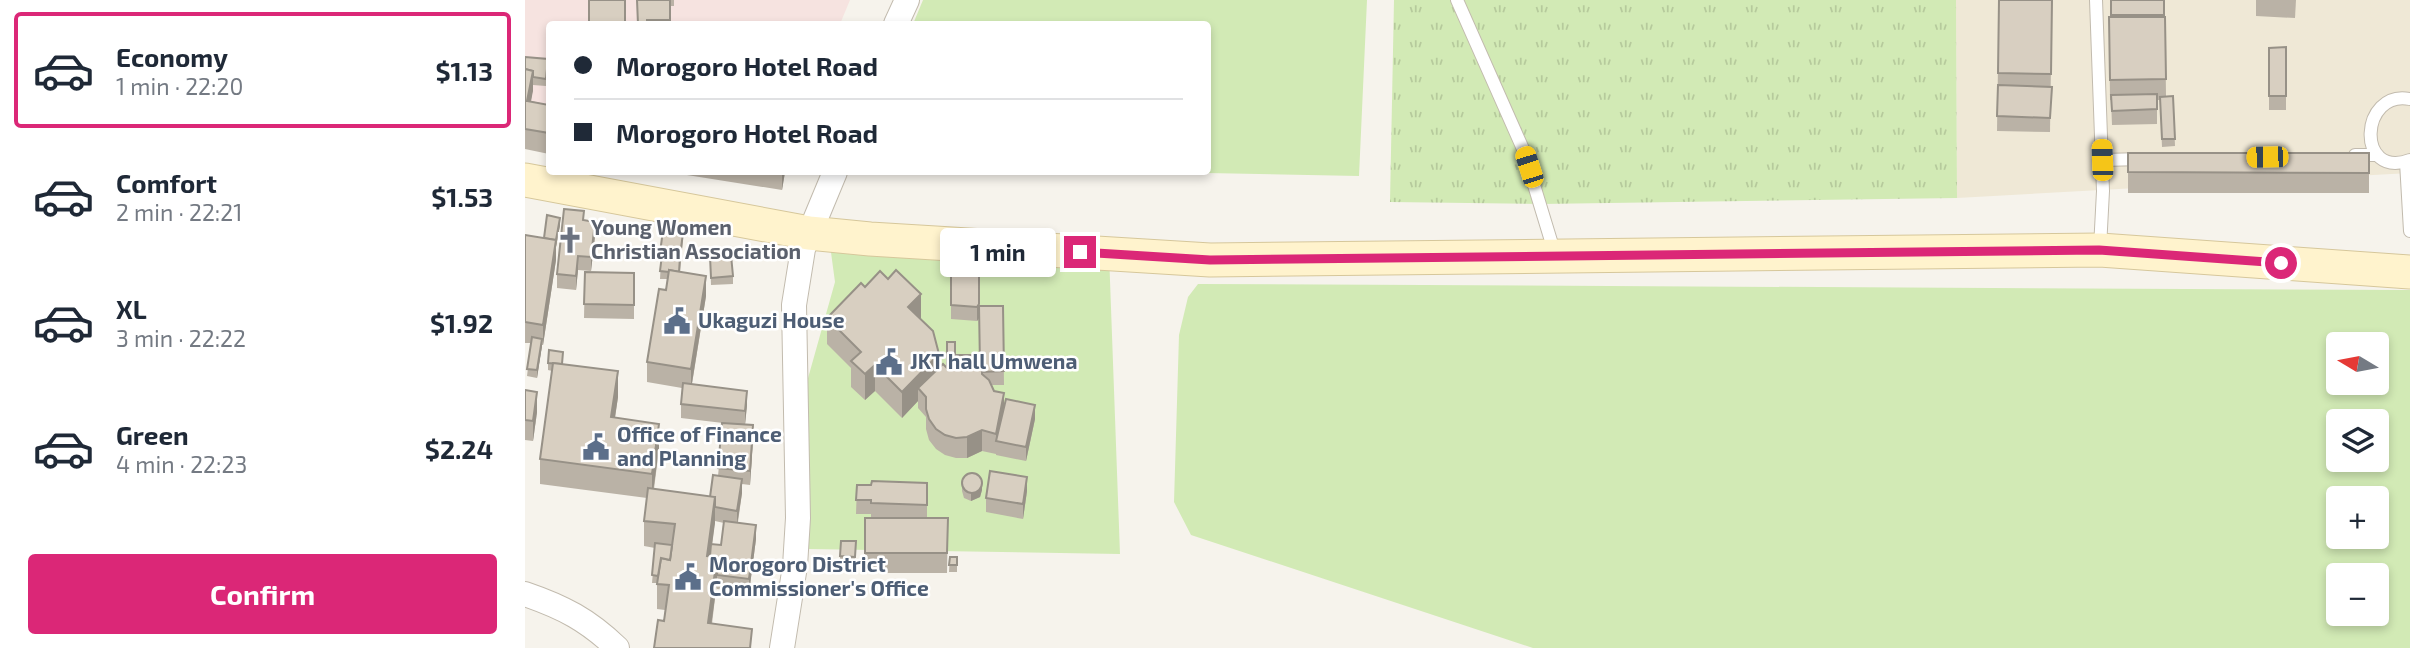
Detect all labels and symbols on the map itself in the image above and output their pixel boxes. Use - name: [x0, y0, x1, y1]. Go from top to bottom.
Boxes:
- car: [2091, 139, 2114, 181]
- car: [1513, 144, 1546, 190]
- car: [2246, 146, 2289, 168]
- place label: Young Women Christian Association: [591, 214, 801, 263]
- church icon: Young Women Christian Association: [555, 225, 585, 255]
- callout: 1 min: [940, 228, 1055, 276]
- route end: [1064, 236, 1096, 268]
- route start: [2265, 247, 2297, 279]
- public building icon: Ukaguzi House: [662, 306, 692, 336]
- place label: Ukaguzi House: [698, 307, 845, 332]
- north arrow: [2326, 332, 2389, 396]
- public building icon: JKT hall Umwena: [874, 347, 904, 377]
- place label: JKT hall Umwena: [910, 348, 1077, 373]
- place label: Office of Finance and Planning: [617, 421, 782, 470]
- public building icon: Office of Finance and Planning: [581, 432, 611, 462]
- place label: Morogoro District Commissioner's Office: [709, 551, 929, 600]
- public building icon: Morogoro District Commissioner's Office: [673, 562, 703, 592]

